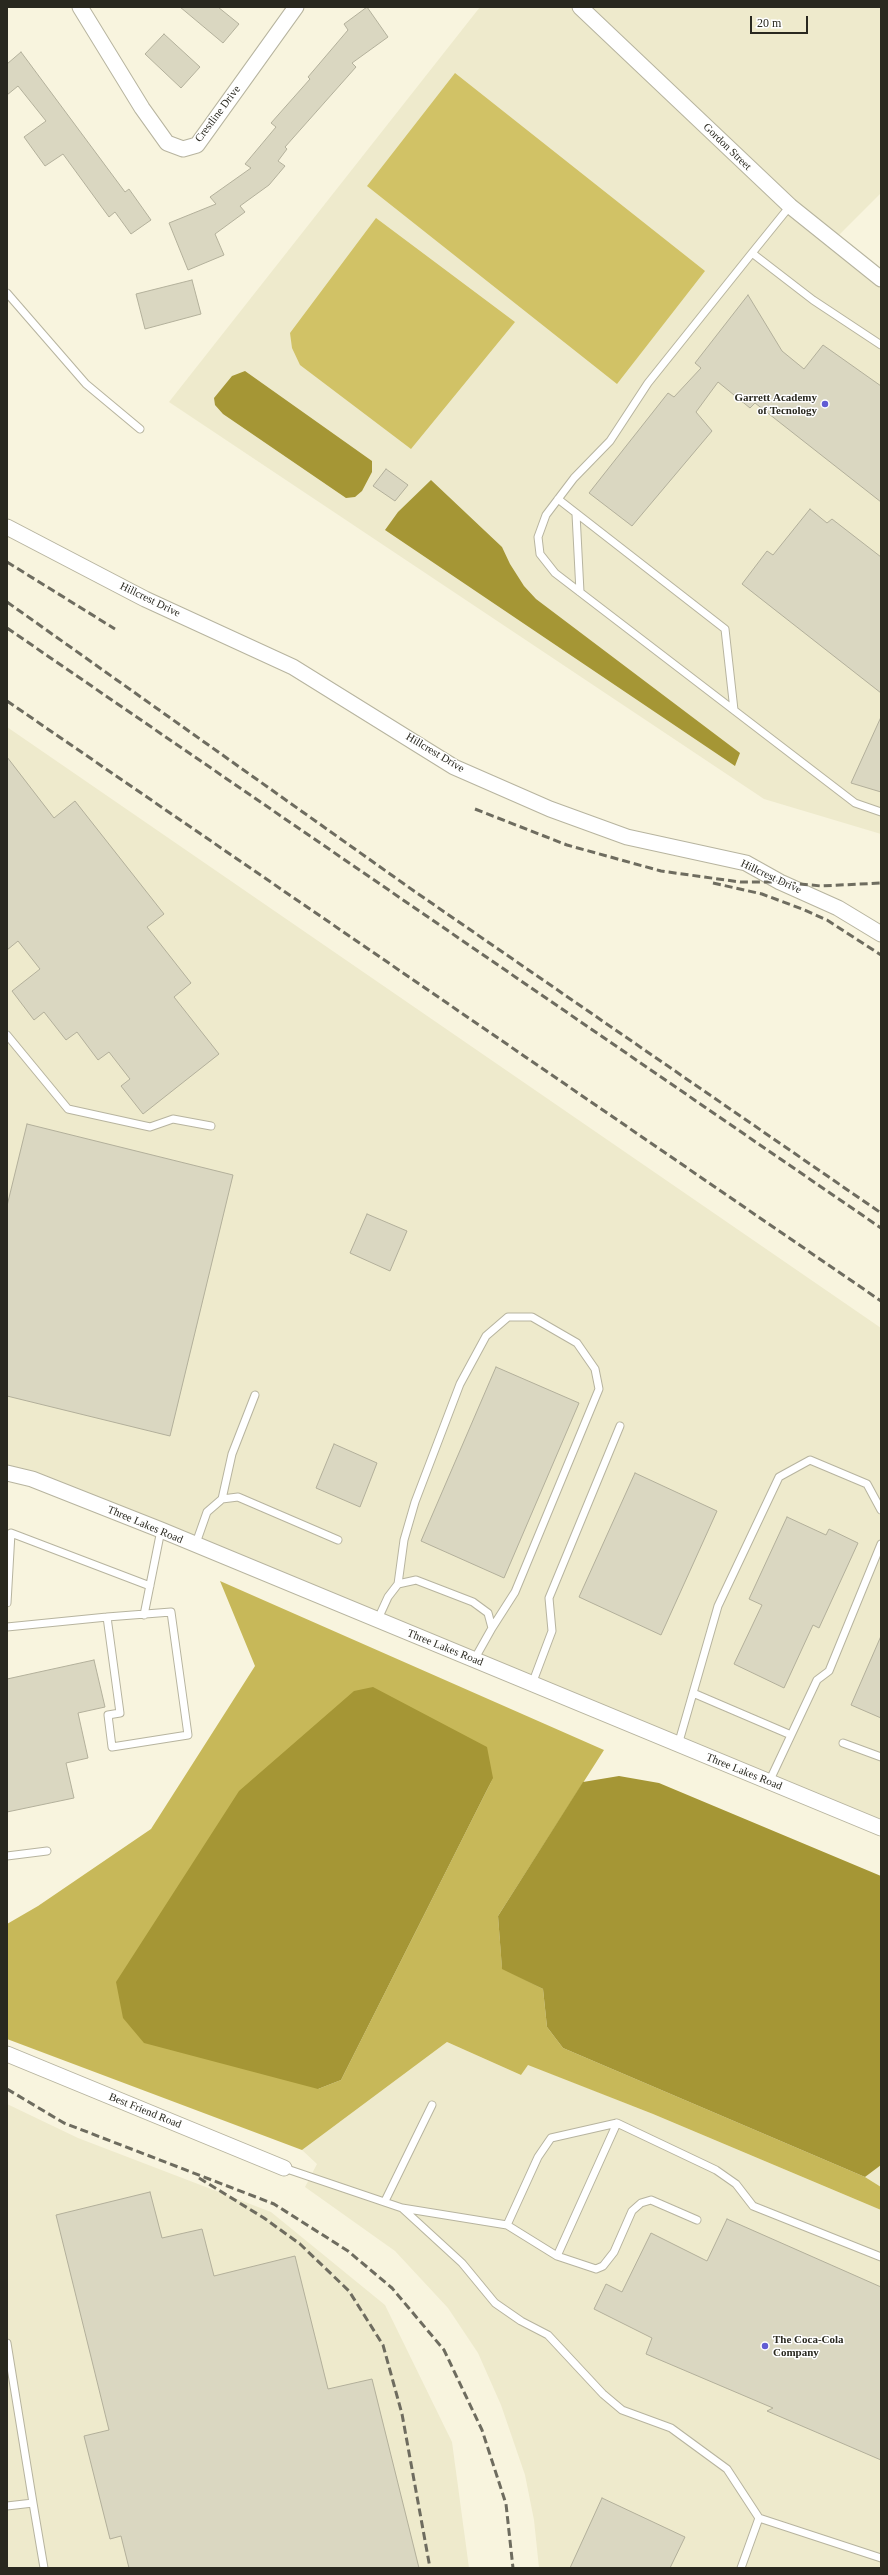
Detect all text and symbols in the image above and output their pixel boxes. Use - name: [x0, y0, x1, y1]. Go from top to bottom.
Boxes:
- scale bar: [752, 8, 810, 34]
- text: 20 m: [757, 16, 781, 30]
- street label: Crestline Drive: [192, 83, 244, 145]
- street label: Gordon Street: [700, 121, 754, 173]
- place label: Garrett Academy of Tecnology: [734, 391, 817, 417]
- marker: Garrett Academy of Tecnology: [820, 399, 830, 409]
- street label: Hillcrest Drive: [118, 580, 182, 620]
- street label: Hillcrest Drive: [403, 730, 467, 776]
- street label: Hillcrest Drive: [738, 857, 804, 897]
- street label: Three Lakes Road: [105, 1503, 185, 1547]
- street label: Three Lakes Road: [405, 1627, 485, 1669]
- street label: Three Lakes Road: [704, 1751, 784, 1793]
- street label: Best Friend Road: [107, 2090, 183, 2132]
- place label: The Coca-Cola Company: [773, 2333, 844, 2359]
- marker: The Coca-Cola Company: [760, 2341, 770, 2351]

